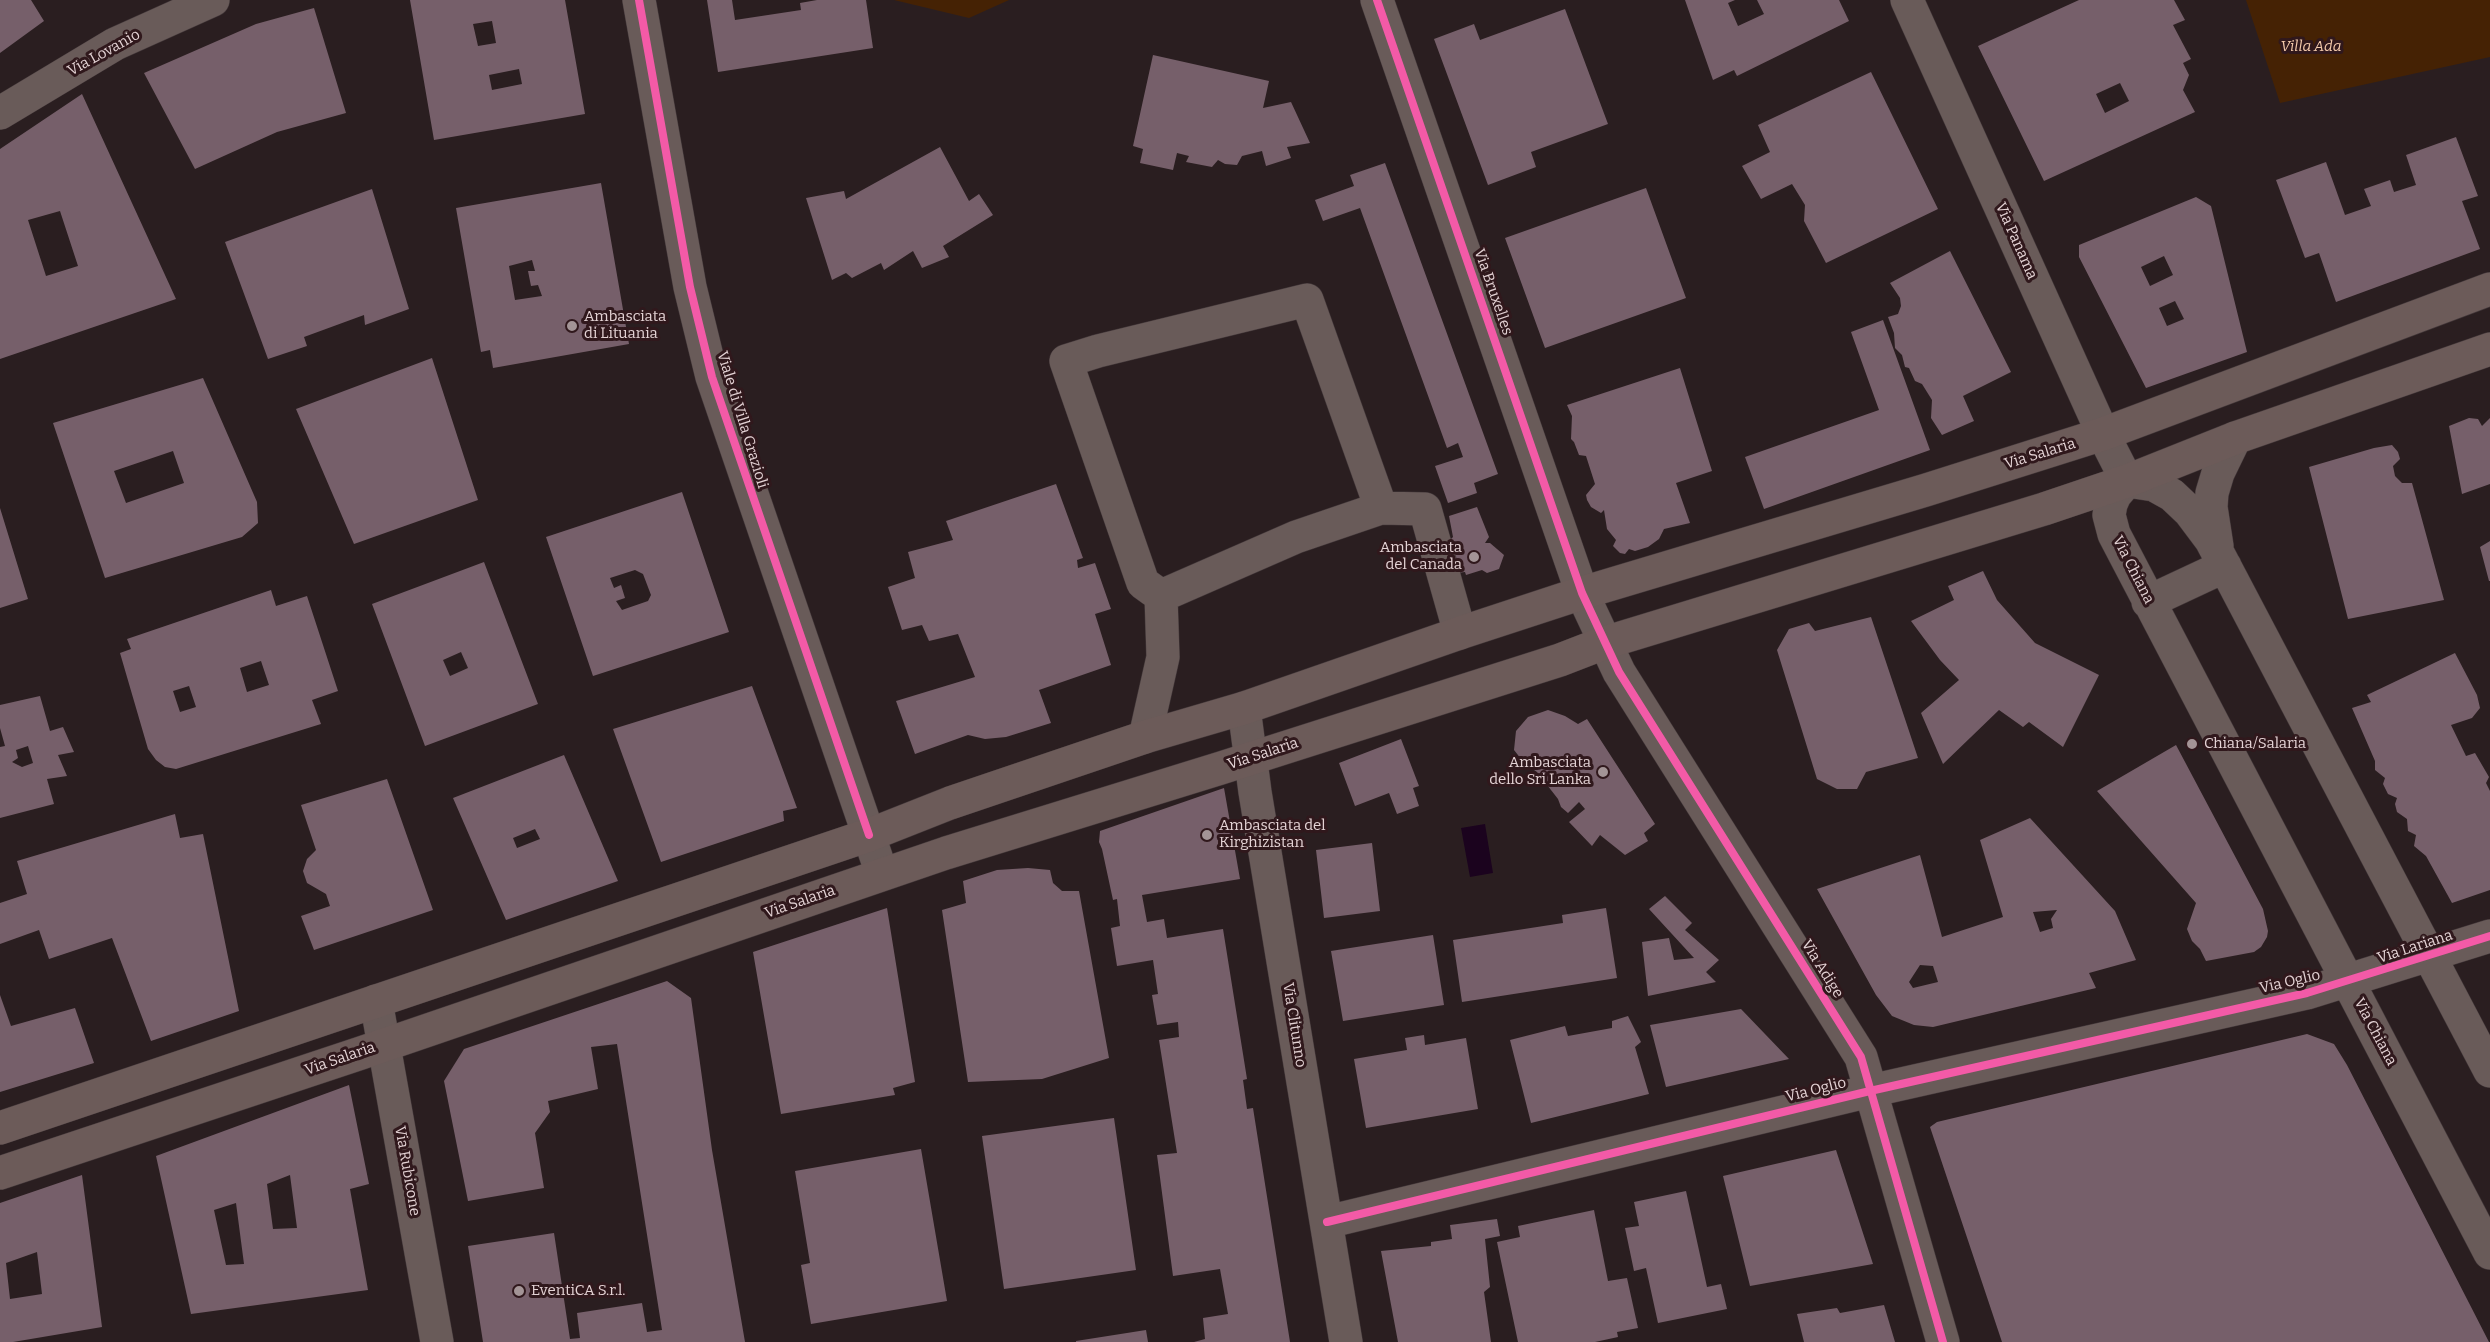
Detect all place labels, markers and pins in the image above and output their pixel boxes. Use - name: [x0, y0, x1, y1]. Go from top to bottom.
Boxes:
- place label: Ambasciata di Lituania: [584, 308, 666, 343]
- marker: Ambasciata di Lituania: [565, 319, 579, 333]
- place label: Ambasciata del Canada: [1380, 539, 1462, 574]
- marker: Ambasciata del Canada: [1467, 550, 1481, 564]
- place label: Chiana/Salaria: [2204, 735, 2306, 753]
- marker: Chiana/Salaria: [2185, 737, 2199, 751]
- place label: Ambasciata dello Sri Lanka: [1489, 754, 1591, 789]
- marker: Ambasciata dello Sri Lanka: [1596, 765, 1610, 779]
- place label: Ambasciata del Kirghizistan: [1219, 817, 1326, 852]
- marker: Ambasciata del Kirghizistan: [1200, 828, 1214, 842]
- place label: EventiCA S.r.l.: [531, 1282, 626, 1300]
- marker: EventiCA S.r.l.: [512, 1284, 526, 1298]

